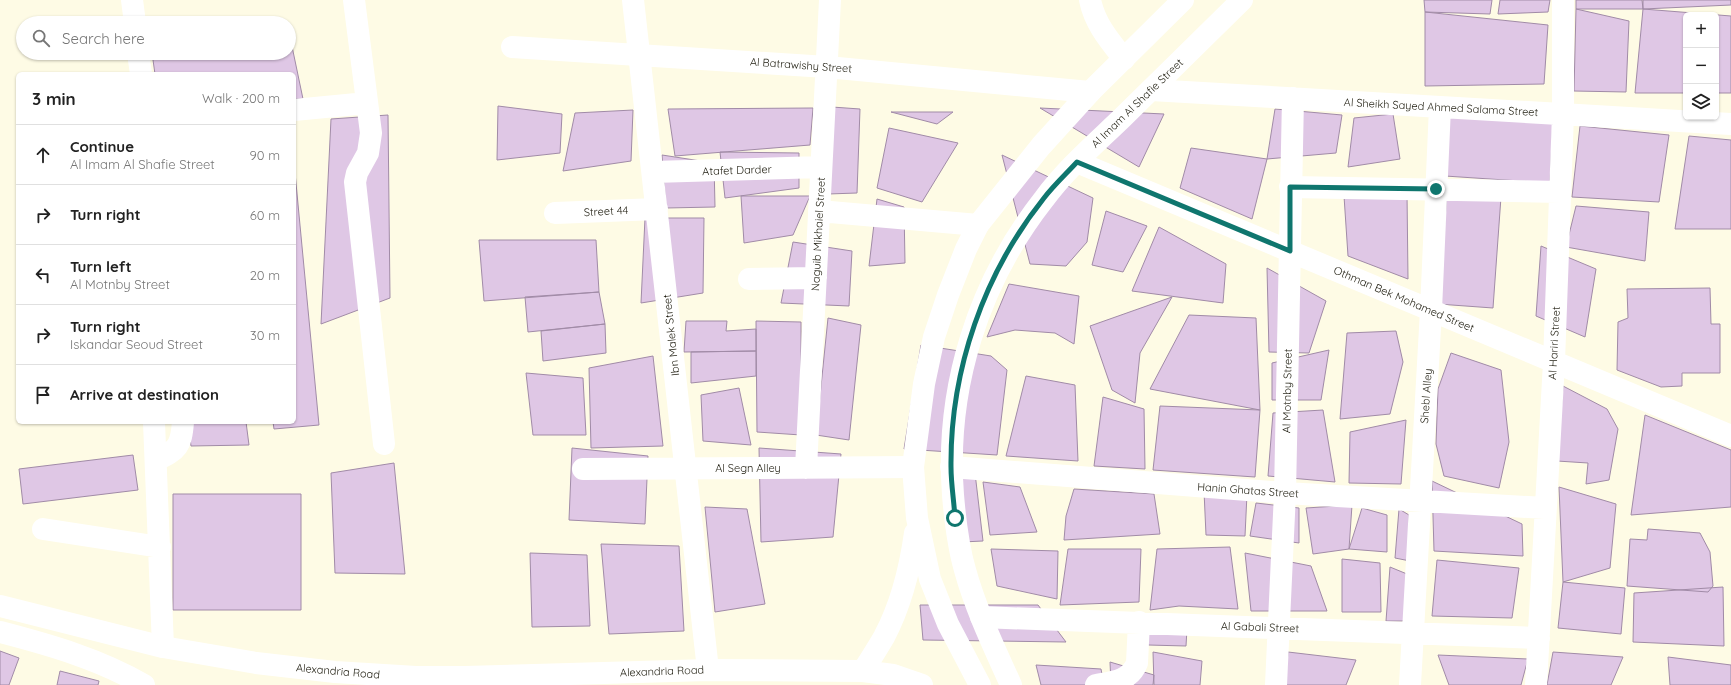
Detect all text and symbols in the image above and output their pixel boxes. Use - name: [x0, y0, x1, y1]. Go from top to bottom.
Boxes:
- map controls: [1683, 12, 1719, 120]
- button: +: [1683, 12, 1719, 48]
- search box: [16, 16, 296, 60]
- icon: search: [30, 27, 52, 49]
- text: Search here: [62, 29, 145, 48]
- button: −: [1683, 48, 1719, 84]
- street label: Al Batrawishy Street: [750, 54, 853, 76]
- street label: Al Imam Al Shafie Street: [1088, 55, 1186, 151]
- button: layers: [1683, 84, 1719, 120]
- text: 3 min: [32, 88, 76, 109]
- text: Walk · 200 m: [202, 90, 280, 106]
- street label: Al Sheikh Sayed Ahmed Salama Street: [1343, 95, 1539, 119]
- text: Continue: [70, 137, 134, 156]
- icon: ahead: [32, 144, 54, 166]
- text: 90 m: [250, 147, 280, 163]
- text: Al Imam Al Shafie Street: [70, 156, 215, 172]
- street label: Atafet Darder: [702, 162, 773, 178]
- street label: Naguib Mikhaiel Street: [808, 176, 828, 291]
- route end: [1427, 180, 1445, 198]
- street label: Street 44: [583, 203, 629, 219]
- icon: right: [32, 204, 54, 226]
- text: Turn right: [70, 205, 141, 224]
- text: 60 m: [250, 207, 280, 223]
- text: Turn left: [70, 257, 132, 276]
- street label: Othman Bek Mohamed Street: [1332, 263, 1477, 335]
- icon: left: [32, 264, 54, 286]
- text: 20 m: [250, 267, 280, 283]
- text: Al Motnby Street: [70, 276, 170, 292]
- street label: Ibn Malek Street: [660, 293, 682, 377]
- street label: Al Hariri Street: [1545, 306, 1563, 380]
- text: Turn right: [70, 317, 141, 336]
- icon: right: [32, 324, 54, 346]
- text: 30 m: [250, 327, 280, 343]
- text: Iskandar Seoud Street: [70, 336, 203, 352]
- street label: Al Motnby Street: [1279, 348, 1295, 433]
- street label: Shebl Alley: [1417, 368, 1435, 424]
- icon: arrive: [32, 384, 54, 406]
- text: Arrive at destination: [70, 385, 219, 404]
- street label: Al Segn Alley: [715, 461, 781, 475]
- street label: Hanin Ghatas Street: [1197, 479, 1300, 501]
- route start: [946, 509, 964, 527]
- street label: Al Gabali Street: [1221, 619, 1300, 635]
- street label: Alexandria Road: [295, 660, 381, 682]
- street label: Alexandria Road: [620, 663, 704, 679]

